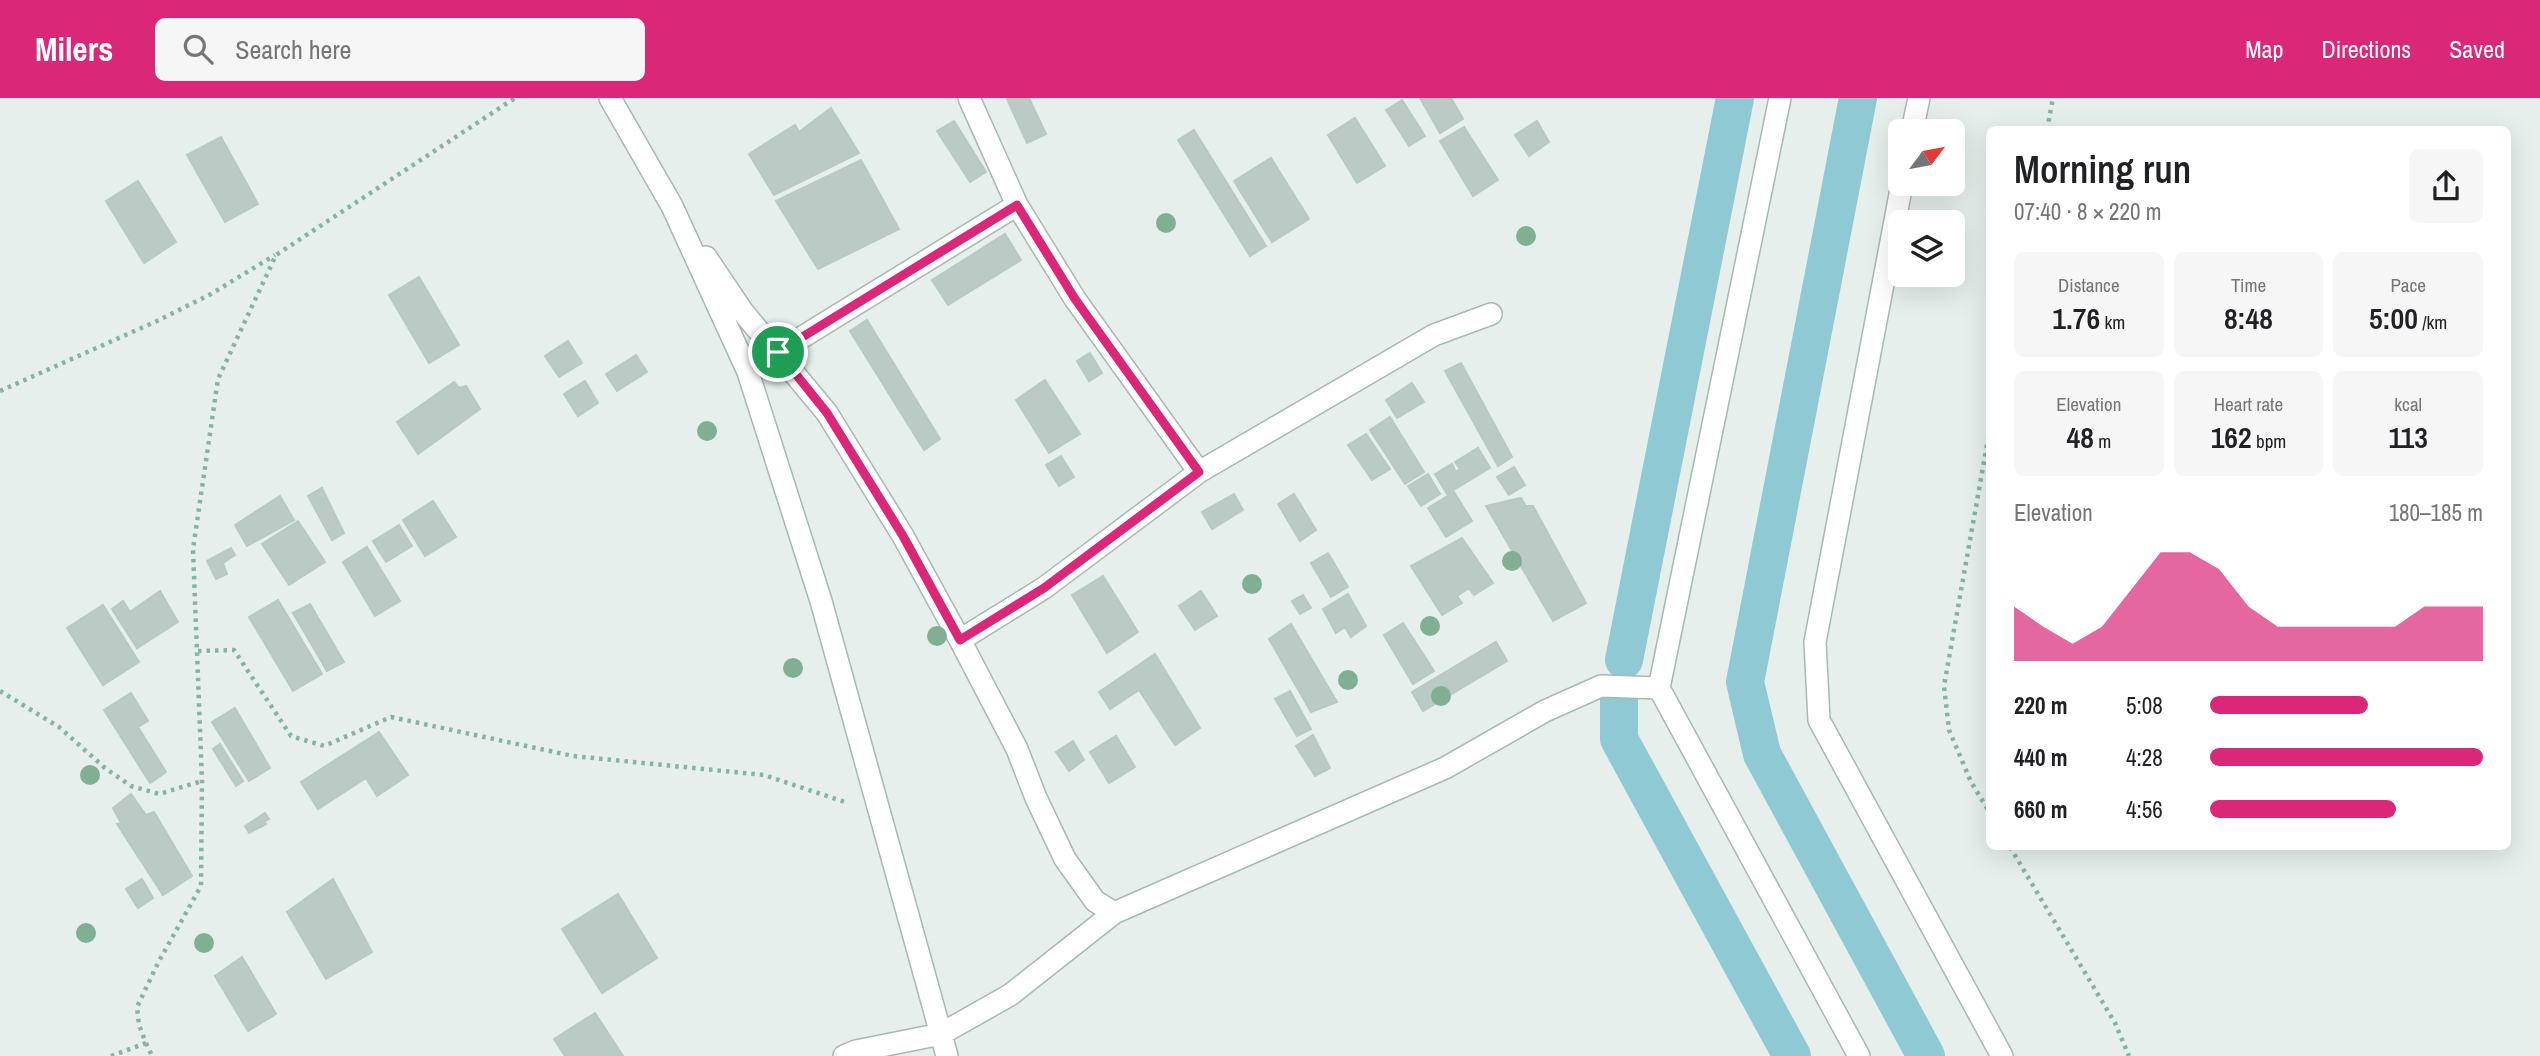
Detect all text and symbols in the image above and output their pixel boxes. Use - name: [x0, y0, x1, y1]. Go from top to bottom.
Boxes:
- search box: [155, 18, 645, 81]
- text: Milers: [35, 27, 113, 71]
- icon: search: [179, 30, 217, 68]
- text: Search here: [235, 32, 351, 67]
- text: Map: [2245, 33, 2283, 65]
- text: Directions: [2321, 33, 2411, 65]
- text: Saved: [2449, 33, 2505, 65]
- north arrow: [1888, 119, 1965, 196]
- map controls: [1888, 119, 1965, 287]
- text: Morning run: [2014, 144, 2191, 195]
- button: share: [2409, 149, 2483, 223]
- text: 07:40 · 8 × 220 m: [2014, 196, 2161, 227]
- button: layers: [1888, 210, 1965, 287]
- text: Distance: [2058, 272, 2120, 298]
- text: Time: [2231, 272, 2266, 298]
- text: Pace: [2390, 272, 2426, 298]
- text: 1.76: [2052, 298, 2100, 338]
- text: 8:48: [2224, 298, 2273, 338]
- text: 5:00: [2369, 298, 2418, 338]
- text: km: [2100, 309, 2125, 335]
- text: /km: [2418, 309, 2447, 335]
- pin: [748, 322, 808, 382]
- icon: arrive: [759, 333, 797, 371]
- text: Elevation: [2056, 391, 2121, 417]
- text: Heart rate: [2214, 391, 2283, 417]
- text: kcal: [2394, 391, 2422, 417]
- text: 48: [2066, 417, 2094, 457]
- text: 162: [2211, 417, 2252, 457]
- text: 113: [2388, 417, 2428, 457]
- text: m: [2094, 428, 2111, 454]
- text: bpm: [2252, 428, 2286, 454]
- text: Elevation: [2014, 497, 2093, 528]
- text: 180–185 m: [2389, 497, 2483, 528]
- text: 220 m: [2014, 690, 2067, 721]
- text: 5:08: [2126, 690, 2163, 721]
- text: 440 m: [2014, 742, 2067, 773]
- text: 4:28: [2126, 742, 2163, 773]
- text: 660 m: [2014, 794, 2067, 825]
- text: 4:56: [2126, 794, 2163, 825]

